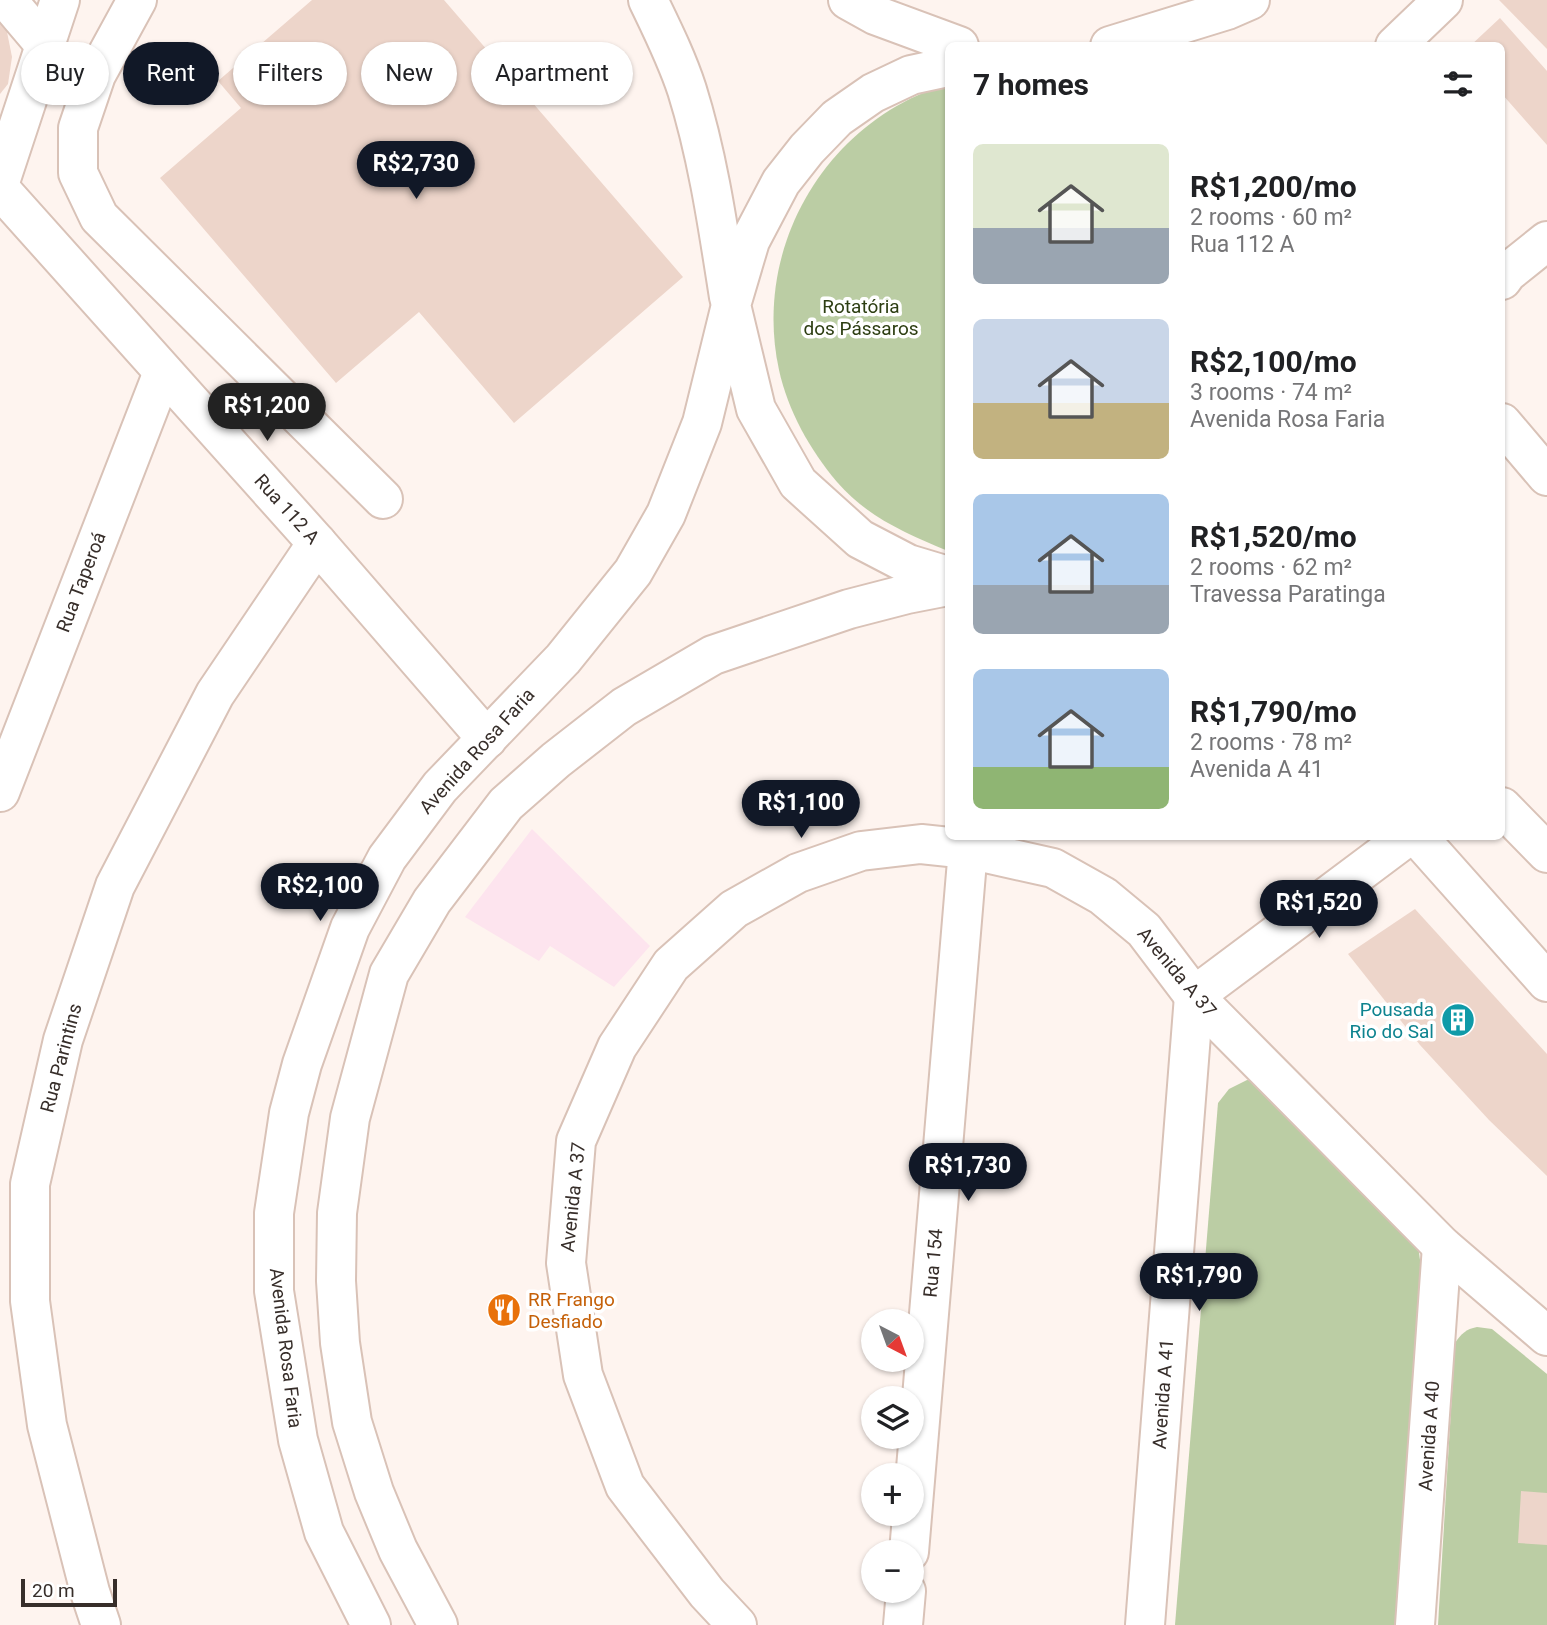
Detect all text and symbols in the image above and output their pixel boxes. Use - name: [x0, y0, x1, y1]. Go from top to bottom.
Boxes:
- chip: Buy: [21, 42, 109, 105]
- chip: Rent: [123, 42, 219, 105]
- chip: Filters: [233, 42, 347, 105]
- chip: New: [361, 42, 457, 105]
- chip: Apartment: [471, 42, 633, 105]
- icon: filters: [1439, 65, 1477, 103]
- text: 7 homes: [973, 67, 1089, 102]
- pin: R$2,730: [351, 142, 481, 201]
- text: R$2,730: [373, 150, 459, 177]
- text: R$1,200/mo: [1190, 169, 1357, 204]
- icon: home: [1029, 172, 1113, 256]
- text: 2 rooms · 60 m²: [1190, 204, 1352, 231]
- text: Rua 112 A: [1190, 231, 1295, 258]
- park label: Rotatória dos Pássaros: [803, 295, 919, 340]
- text: R$2,100/mo: [1190, 344, 1357, 379]
- icon: home: [1029, 347, 1113, 431]
- text: 3 rooms · 74 m²: [1190, 379, 1352, 406]
- pin: R$1,200: [202, 384, 332, 443]
- text: R$1,200: [224, 392, 310, 419]
- text: Avenida Rosa Faria: [1190, 406, 1385, 433]
- street label: Rua 112 A: [250, 469, 325, 549]
- text: R$1,520/mo: [1190, 519, 1357, 554]
- icon: home: [1029, 522, 1113, 606]
- street label: Rua Taperoá: [51, 529, 111, 635]
- text: 2 rooms · 62 m²: [1190, 554, 1352, 581]
- text: Travessa Paratinga: [1190, 581, 1386, 608]
- street label: Avenida Rosa Faria: [414, 683, 540, 819]
- text: R$1,790/mo: [1190, 694, 1357, 729]
- icon: home: [1029, 697, 1113, 781]
- text: 2 rooms · 78 m²: [1190, 729, 1352, 756]
- text: Avenida A 41: [1190, 756, 1324, 783]
- pin: R$1,100: [736, 780, 866, 840]
- text: R$1,100: [758, 789, 844, 816]
- pin: R$2,100: [255, 864, 385, 923]
- text: R$2,100: [277, 872, 363, 899]
- pin: R$1,520: [1254, 880, 1384, 940]
- text: R$1,520: [1276, 889, 1362, 916]
- street label: Avenida A 37: [1133, 922, 1221, 1022]
- place label: Pousada Rio do Sal: [1350, 998, 1434, 1043]
- street label: Rua Parintins: [35, 1001, 87, 1115]
- building icon: Pousada Rio do Sal: [1439, 1001, 1477, 1039]
- street label: Avenida A 37: [556, 1141, 590, 1253]
- pin: R$1,730: [903, 1144, 1033, 1203]
- text: R$1,730: [925, 1152, 1011, 1179]
- street label: Rua 154: [919, 1227, 948, 1299]
- pin: R$1,790: [1134, 1254, 1264, 1313]
- text: R$1,790: [1156, 1262, 1242, 1289]
- street label: Avenida Rosa Faria: [265, 1267, 307, 1429]
- place label: RR Frango Desfiado: [528, 1288, 615, 1333]
- restaurant icon: RR Frango Desfiado: [485, 1291, 523, 1329]
- north arrow: [861, 1309, 924, 1372]
- map controls: [861, 1309, 924, 1603]
- street label: Avenida A 41: [1148, 1338, 1178, 1450]
- street label: Avenida A 40: [1414, 1380, 1444, 1492]
- button: layers: [861, 1386, 924, 1449]
- button: +: [861, 1463, 924, 1526]
- button: −: [861, 1540, 924, 1603]
- scale bar: [21, 1576, 117, 1608]
- text: 20 m: [32, 1579, 75, 1602]

